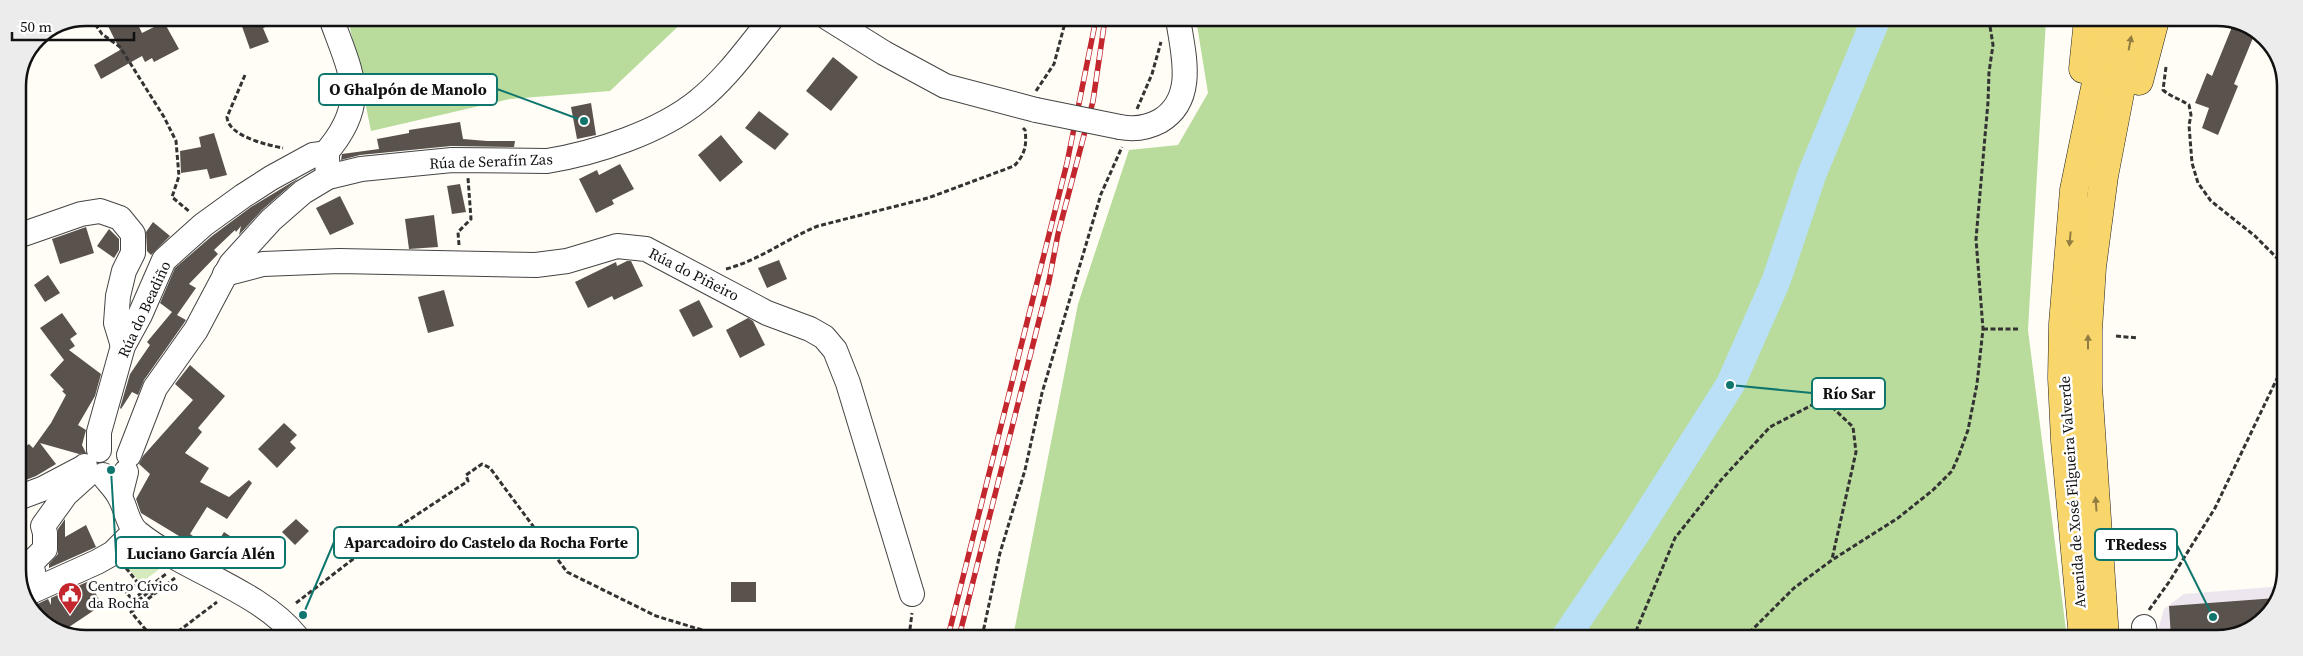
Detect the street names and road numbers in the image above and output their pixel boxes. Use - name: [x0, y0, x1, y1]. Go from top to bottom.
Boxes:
- street label: Rúa de Serafín Zas: [429, 148, 553, 174]
- street label: Rúa do Piñeiro: [645, 242, 743, 306]
- street label: Rúa do Beadiño: [112, 257, 176, 361]
- street label: Avenida de Xosé Filgueira Valverde: [2053, 375, 2091, 609]

